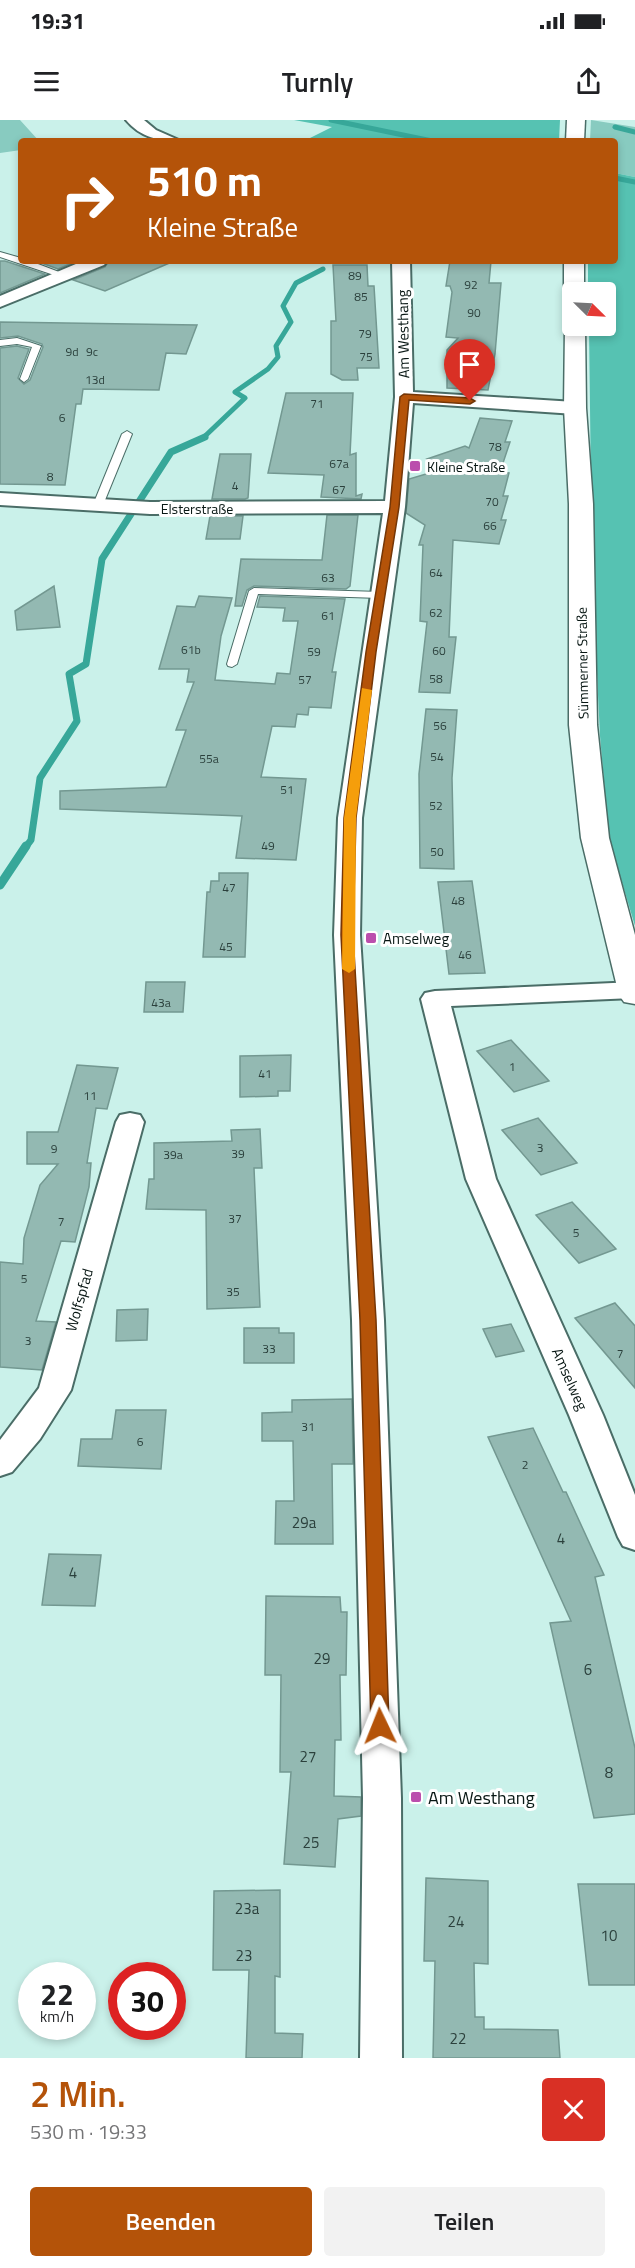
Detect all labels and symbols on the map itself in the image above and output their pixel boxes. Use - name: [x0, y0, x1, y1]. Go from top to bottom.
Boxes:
- house number: 89: [348, 266, 362, 285]
- house number: 92: [464, 275, 478, 294]
- north arrow: [562, 282, 616, 336]
- house number: 85: [354, 287, 368, 306]
- street label: Am Westhang: [391, 289, 415, 379]
- house number: 90: [467, 303, 481, 322]
- house number: 79: [358, 324, 372, 343]
- pin: [444, 339, 495, 401]
- house number: 9d: [65, 342, 79, 361]
- house number: 9c: [86, 342, 98, 361]
- house number: 75: [359, 347, 373, 366]
- house number: 13d: [85, 370, 105, 389]
- house number: 71: [310, 394, 324, 413]
- house number: 6: [59, 408, 66, 427]
- house number: 78: [488, 437, 502, 456]
- house number: 67a: [329, 454, 349, 473]
- place label: Kleine Straße: [427, 456, 505, 477]
- marker: Kleine Straße: [408, 459, 422, 473]
- house number: 8: [47, 467, 54, 486]
- house number: 4: [232, 476, 239, 495]
- house number: 67: [332, 480, 346, 499]
- house number: 70: [485, 492, 499, 511]
- street label: Elsterstraße: [161, 498, 233, 519]
- house number: 66: [483, 516, 497, 535]
- house number: 64: [429, 563, 443, 582]
- house number: 63: [321, 568, 335, 587]
- house number: 62: [429, 603, 443, 622]
- house number: 61: [321, 606, 335, 625]
- street label: Sümmerner Straße: [571, 607, 593, 719]
- house number: 61b: [181, 640, 201, 659]
- house number: 60: [432, 641, 446, 660]
- house number: 59: [307, 642, 321, 661]
- house number: 58: [429, 669, 443, 688]
- house number: 57: [298, 670, 312, 689]
- house number: 56: [433, 716, 447, 735]
- house number: 54: [430, 747, 444, 766]
- house number: 55a: [199, 749, 219, 768]
- house number: 51: [280, 780, 294, 799]
- house number: 52: [429, 796, 443, 815]
- house number: 49: [261, 836, 275, 855]
- house number: 50: [430, 842, 444, 861]
- house number: 47: [222, 878, 236, 897]
- house number: 48: [451, 891, 465, 910]
- place label: Amselweg: [383, 927, 449, 950]
- marker: Amselweg: [364, 931, 378, 945]
- house number: 45: [219, 937, 233, 956]
- house number: 46: [458, 945, 472, 964]
- house number: 43a: [151, 993, 171, 1012]
- house number: 1: [509, 1057, 515, 1076]
- house number: 41: [258, 1064, 272, 1083]
- house number: 11: [83, 1086, 97, 1105]
- house number: 3: [537, 1138, 543, 1157]
- house number: 9: [51, 1139, 58, 1158]
- house number: 39: [231, 1144, 245, 1163]
- house number: 39a: [163, 1145, 183, 1164]
- house number: 37: [228, 1209, 242, 1228]
- house number: 7: [58, 1212, 64, 1231]
- house number: 5: [573, 1223, 580, 1242]
- street label: Wolfspfad: [59, 1266, 99, 1334]
- house number: 5: [21, 1269, 28, 1288]
- house number: 35: [226, 1282, 240, 1301]
- house number: 3: [25, 1331, 31, 1350]
- house number: 33: [262, 1339, 276, 1358]
- street label: Amselweg: [546, 1344, 594, 1414]
- house number: 7: [617, 1344, 623, 1363]
- house number: 31: [301, 1417, 315, 1436]
- house number: 6: [137, 1432, 144, 1451]
- house number: 2: [522, 1455, 528, 1474]
- house number: 29a: [292, 1511, 317, 1534]
- house number: 4: [557, 1527, 565, 1550]
- house number: 4: [69, 1561, 77, 1584]
- house number: 29: [314, 1647, 330, 1670]
- house number: 6: [584, 1658, 592, 1681]
- position arrow: [348, 1694, 412, 1758]
- house number: 27: [300, 1745, 316, 1768]
- house number: 8: [605, 1761, 613, 1784]
- place label: Am Westhang: [428, 1784, 535, 1811]
- marker: Am Westhang: [409, 1790, 423, 1804]
- house number: 25: [303, 1831, 319, 1854]
- house number: 23a: [235, 1897, 260, 1920]
- house number: 24: [448, 1910, 464, 1933]
- house number: 10: [601, 1924, 617, 1947]
- house number: 23: [236, 1944, 252, 1967]
- speed limit sign: 30: [108, 1962, 186, 2040]
- house number: 22: [450, 2027, 466, 2050]

